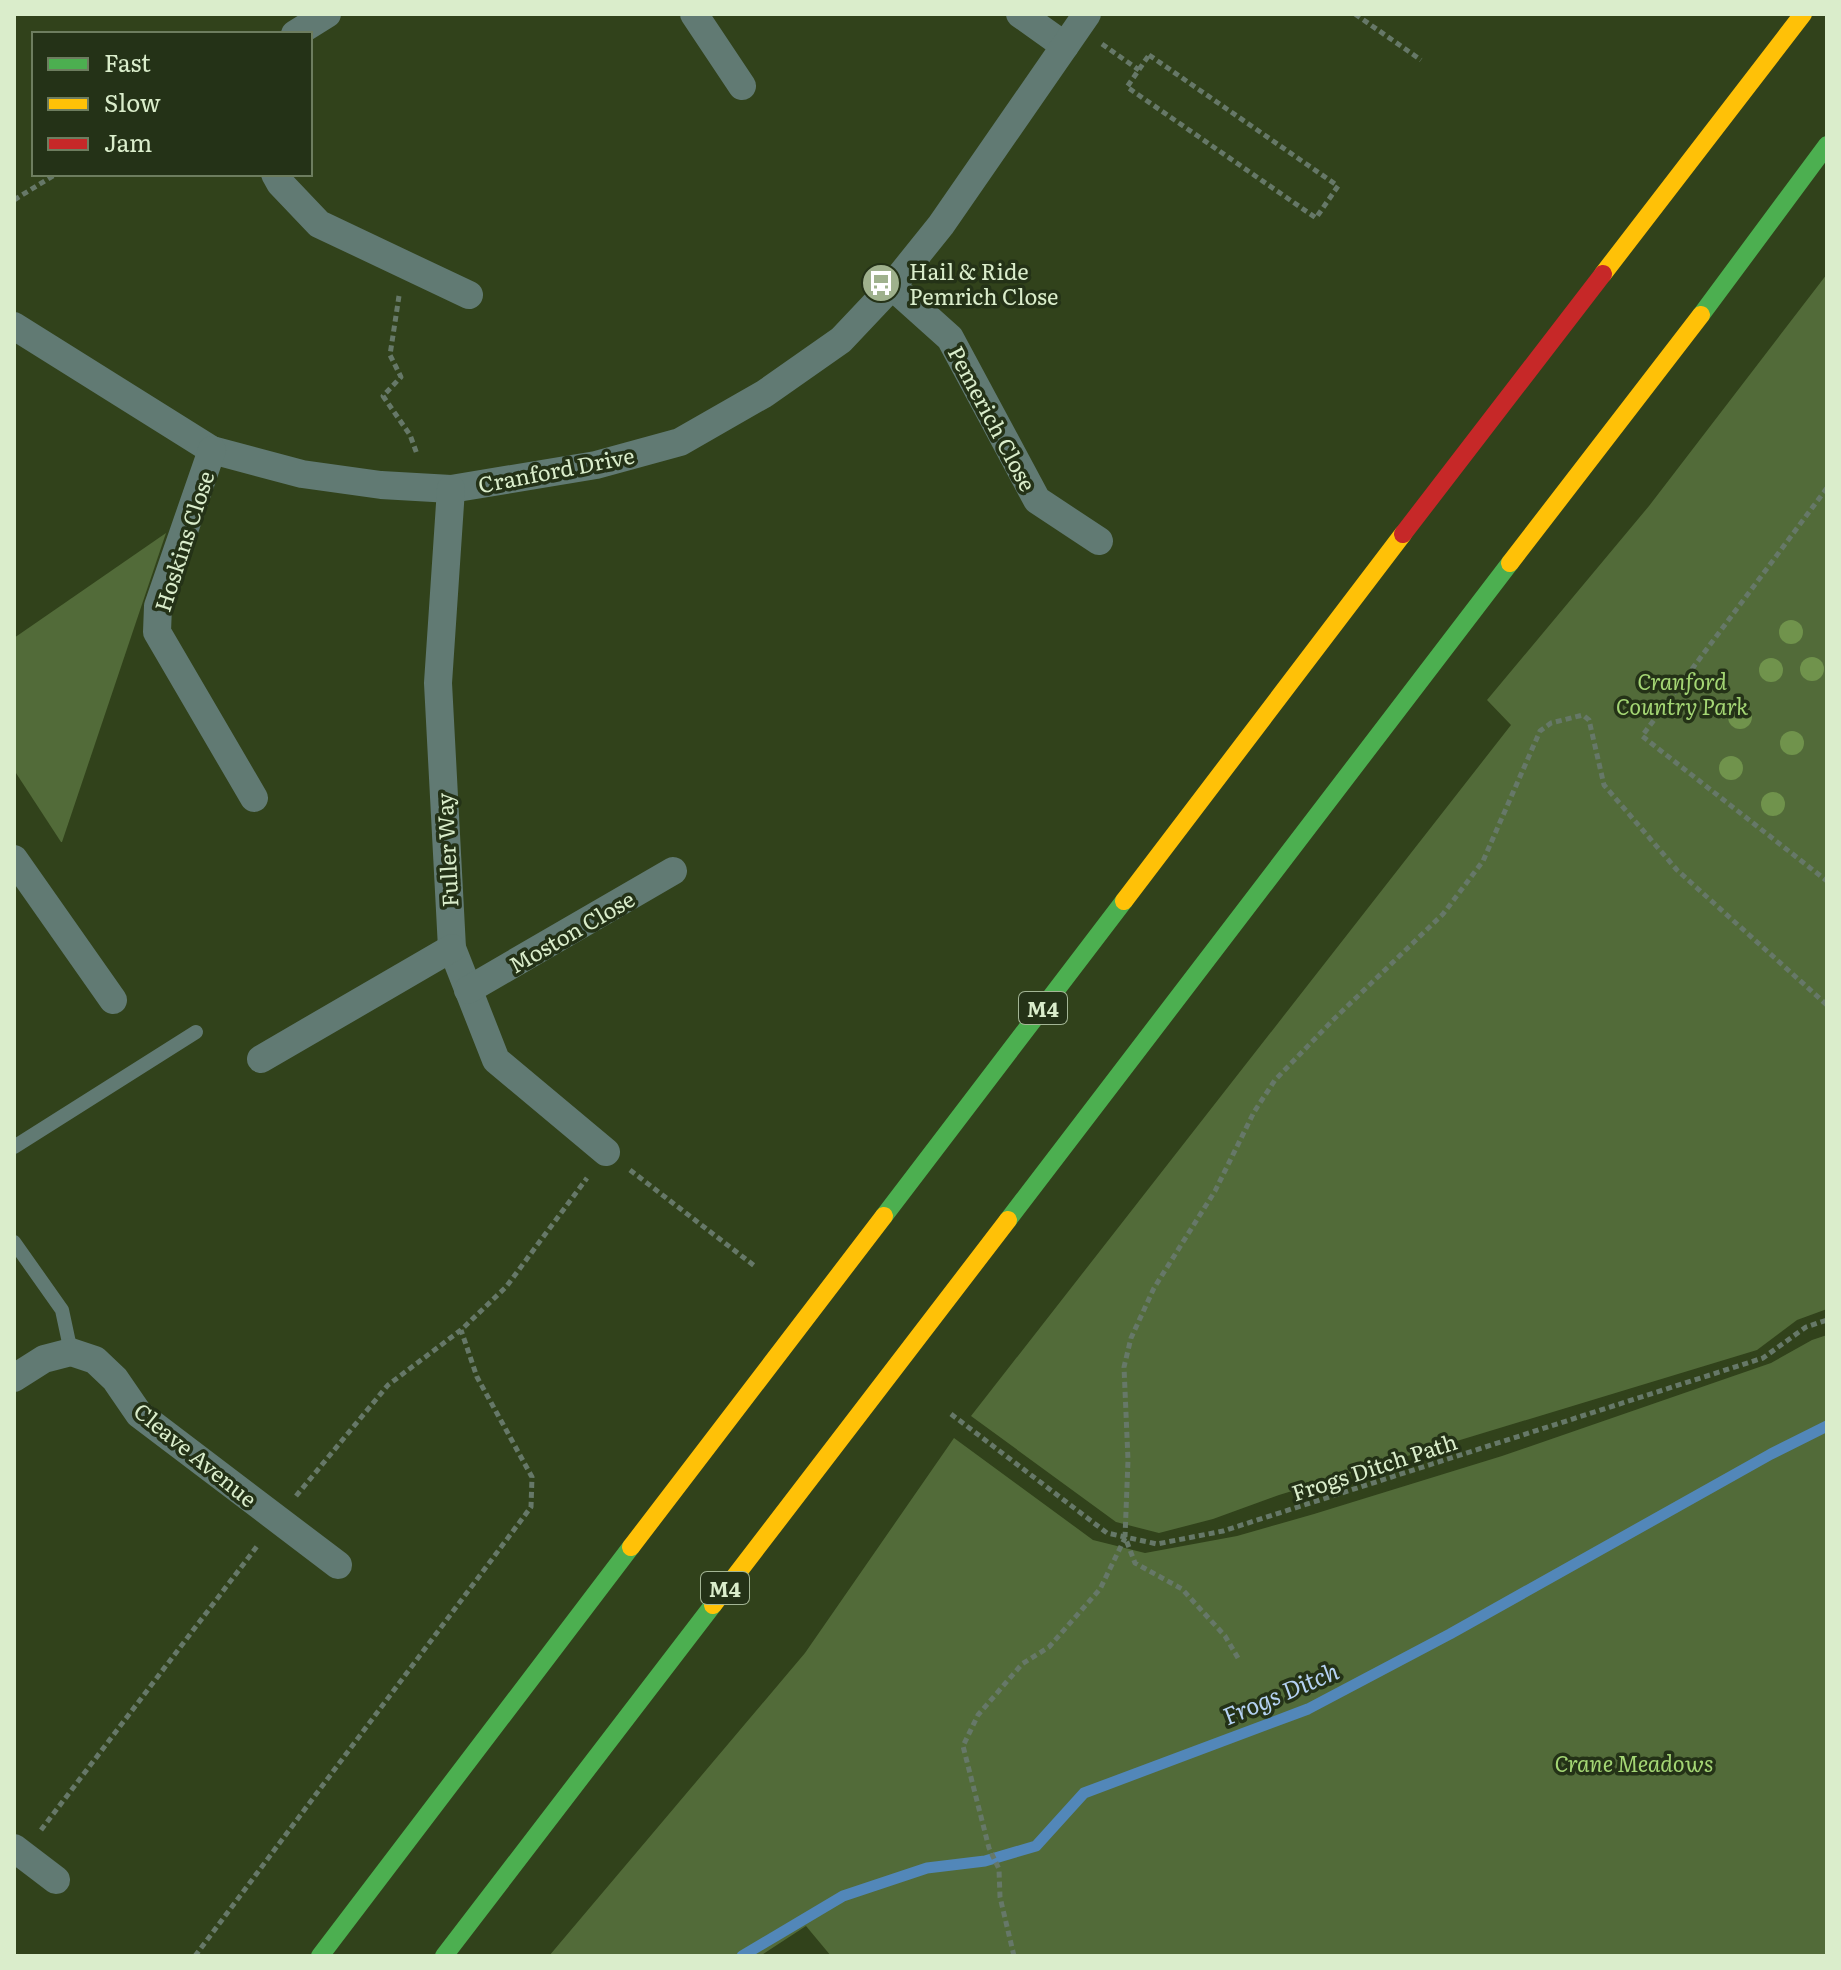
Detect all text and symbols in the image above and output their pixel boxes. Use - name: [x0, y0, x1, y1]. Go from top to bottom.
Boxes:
- legend: [32, 32, 312, 176]
- text: Fast: [104, 44, 151, 79]
- text: Slow: [104, 84, 161, 119]
- text: Jam: [104, 124, 152, 159]
- place label: Hail & Ride Pemrich Close: [909, 254, 1058, 312]
- bus stop icon: Hail & Ride Pemrich Close: [860, 262, 902, 304]
- street label: Pemerich Close: [941, 339, 1045, 497]
- street label: Cranford Drive: [475, 438, 637, 500]
- street label: Hoskins Close: [145, 466, 221, 616]
- park label: Cranford Country Park: [1616, 664, 1748, 722]
- street label: Fuller Way: [427, 792, 465, 908]
- street label: Moston Close: [502, 882, 640, 980]
- road number: M4: [1019, 992, 1067, 1024]
- street label: Cleave Avenue: [127, 1394, 265, 1514]
- street label: Frogs Ditch Path: [1287, 1424, 1461, 1508]
- road number: M4: [701, 1572, 749, 1604]
- water label: Frogs Ditch: [1217, 1652, 1343, 1732]
- park label: Crane Meadows: [1554, 1746, 1714, 1779]

